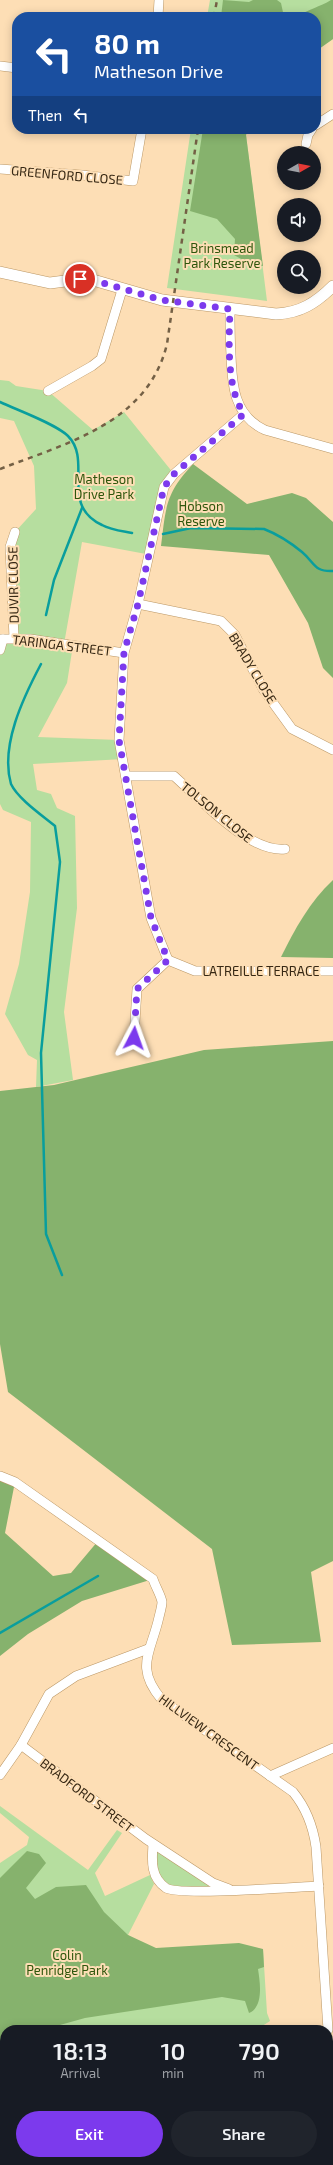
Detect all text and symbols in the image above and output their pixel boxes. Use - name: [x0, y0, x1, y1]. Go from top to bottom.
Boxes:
- text: 80 m: [94, 26, 160, 60]
- icon: left: [28, 28, 80, 80]
- text: Matheson Drive: [94, 60, 223, 82]
- icon: left: [70, 104, 92, 126]
- text: Then: [28, 106, 62, 124]
- north arrow: [277, 146, 321, 190]
- map controls: [277, 146, 321, 294]
- street label: GREENFORD CLOSE: [10, 162, 124, 188]
- button: sound: [277, 198, 321, 242]
- park label: Brinsmead Park Reserve: [184, 240, 260, 271]
- button: search: [277, 250, 321, 294]
- pin: [63, 262, 97, 296]
- icon: arrive: [69, 268, 91, 290]
- park label: Matheson Drive Park: [74, 471, 135, 502]
- park label: Hobson Reserve: [177, 498, 225, 529]
- street label: DUVIR CLOSE: [4, 547, 22, 623]
- street label: BRADY CLOSE: [226, 630, 280, 706]
- street label: TARINGA STREET: [12, 631, 113, 659]
- street label: TOLSON CLOSE: [178, 778, 256, 846]
- street label: LATREILLE TERRACE: [202, 963, 320, 979]
- position arrow: [113, 1017, 155, 1059]
- street label: HILLVIEW CRESCENT: [156, 1690, 262, 1774]
- street label: BRADFORD STREET: [37, 1755, 137, 1836]
- park label: Colin Penridge Park: [26, 1947, 108, 1978]
- text: 18:13: [53, 2036, 107, 2065]
- text: 10: [161, 2036, 185, 2065]
- text: 790: [239, 2036, 280, 2065]
- text: Arrival: [60, 2065, 100, 2081]
- text: min: [162, 2065, 184, 2081]
- text: m: [253, 2065, 265, 2081]
- button: Exit: [16, 2111, 163, 2157]
- button: Share: [171, 2111, 317, 2157]

